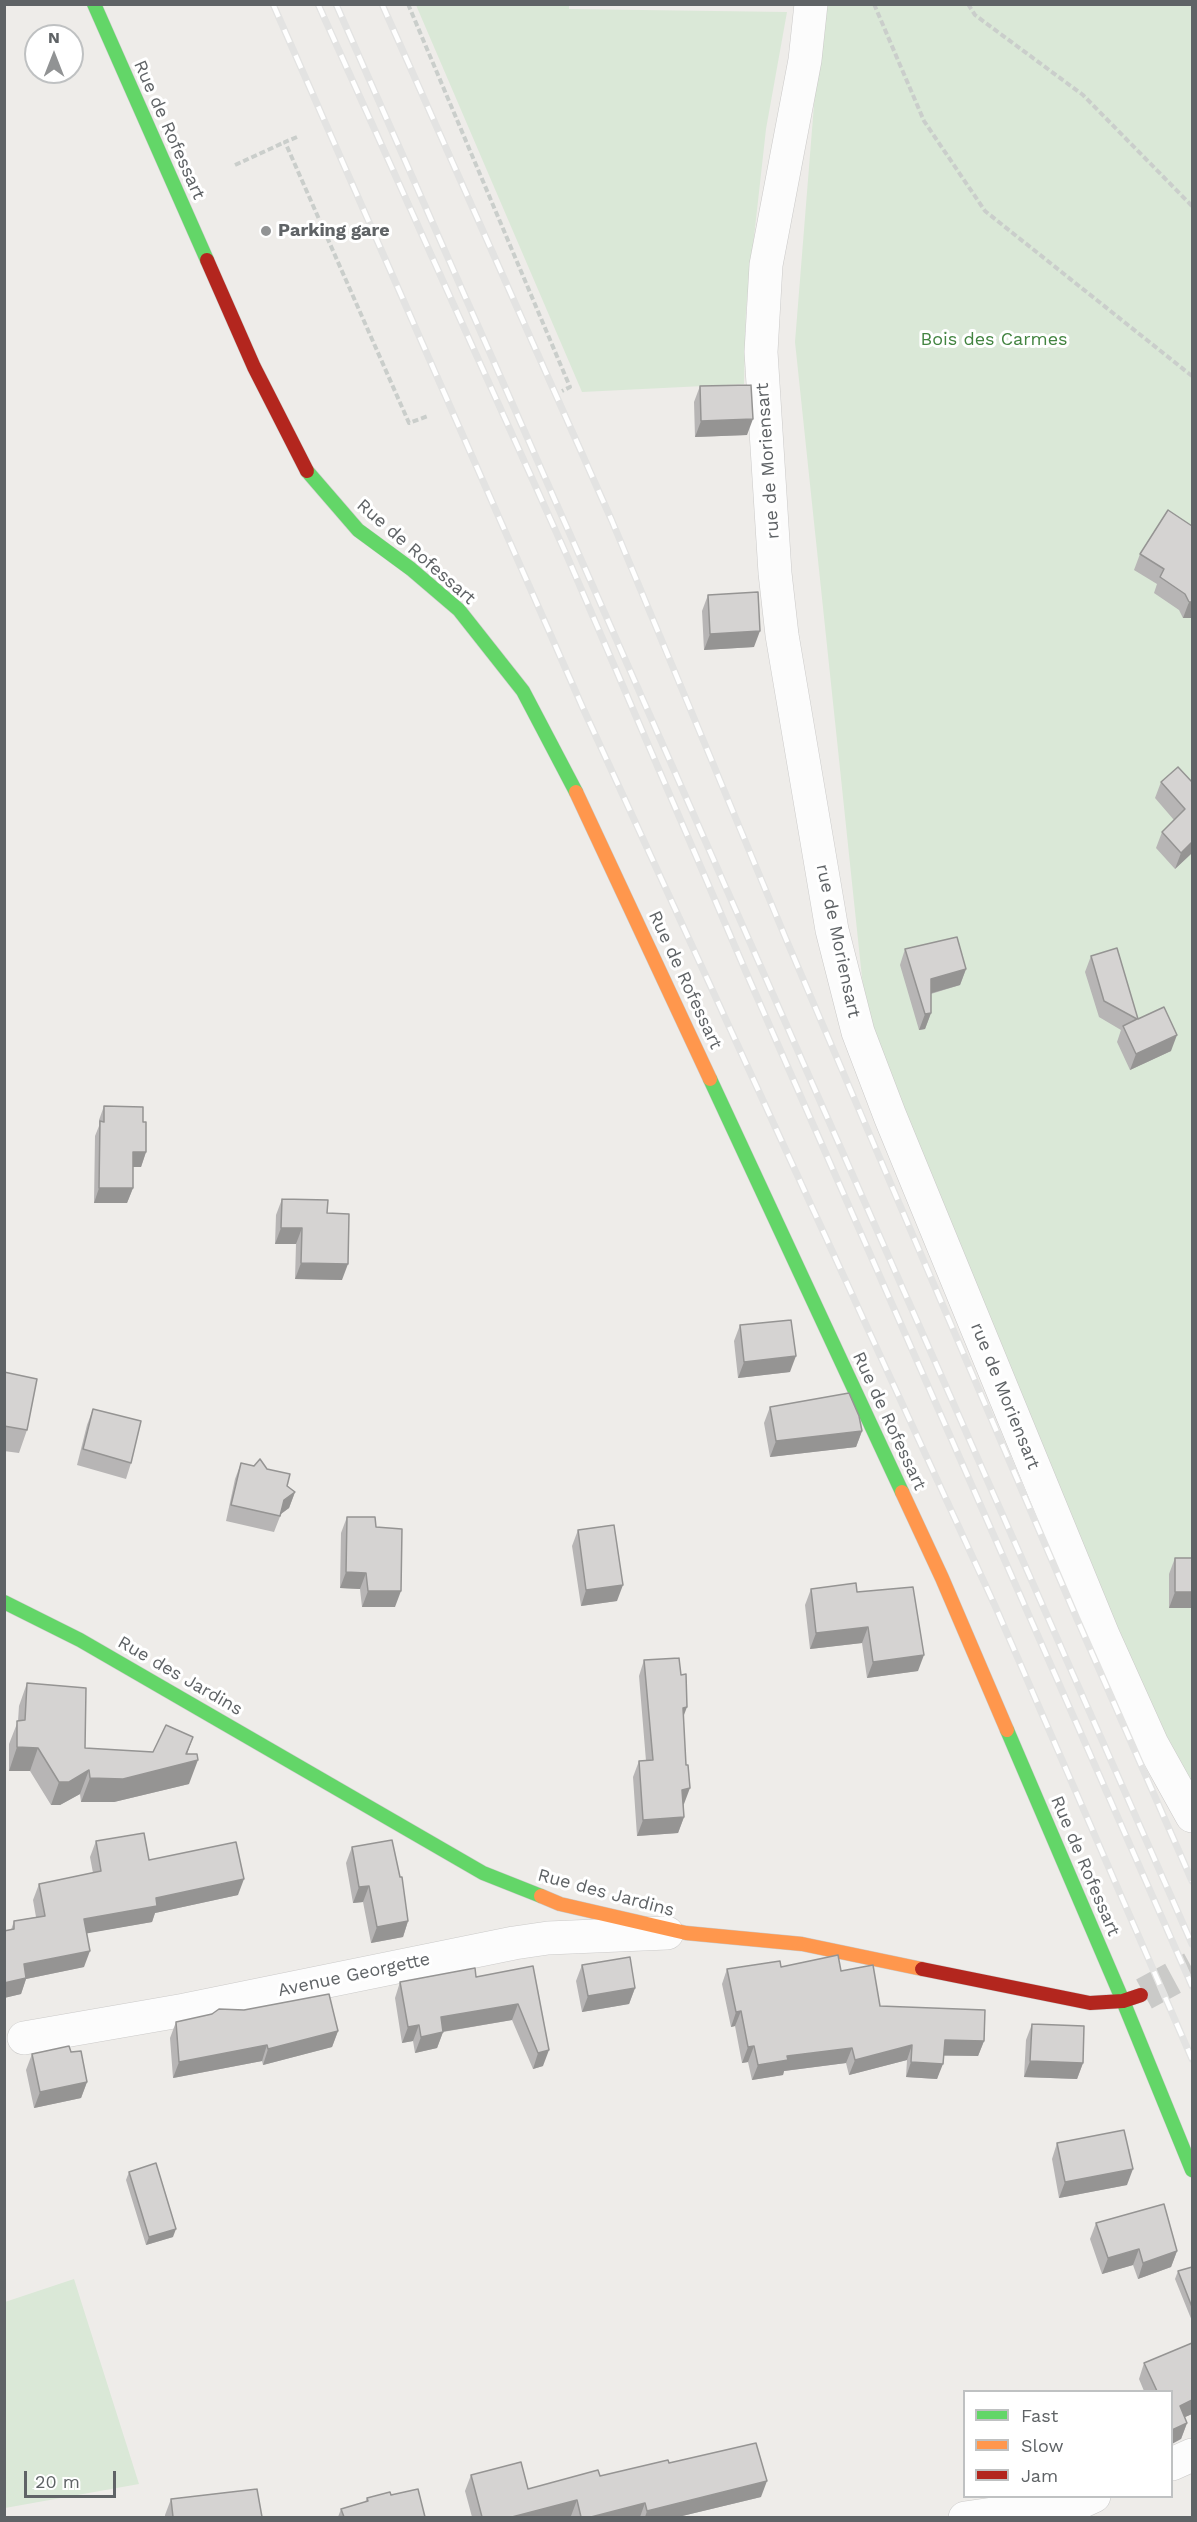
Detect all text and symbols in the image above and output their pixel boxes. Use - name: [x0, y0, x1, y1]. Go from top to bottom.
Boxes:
- north arrow: [24, 24, 84, 84]
- text: N: [48, 28, 60, 47]
- street label: Rue de Rofessart: [129, 57, 209, 203]
- place label: Parking gare: [278, 220, 390, 242]
- marker: Parking gare: [259, 224, 273, 238]
- park label: Bois des Carmes: [920, 329, 1068, 351]
- street label: rue de Moriensart: [752, 382, 784, 540]
- street label: Rue de Rofessart: [352, 495, 480, 609]
- street label: rue de Moriensart: [811, 862, 865, 1020]
- street label: Rue de Rofessart: [643, 907, 727, 1053]
- street label: rue de Moriensart: [966, 1319, 1044, 1473]
- street label: Rue de Rofessart: [847, 1348, 931, 1494]
- street label: Rue des Jardins: [114, 1632, 246, 1720]
- street label: Rue de Rofessart: [1046, 1793, 1124, 1939]
- street label: Rue des Jardins: [535, 1864, 677, 1922]
- street label: Avenue Georgette: [276, 1948, 432, 2002]
- legend: [963, 2390, 1173, 2498]
- text: Fast: [1021, 2405, 1058, 2426]
- text: Slow: [1021, 2435, 1064, 2456]
- scale bar: [27, 2459, 118, 2497]
- text: Jam: [1021, 2465, 1058, 2486]
- text: 20 m: [35, 2471, 80, 2492]

